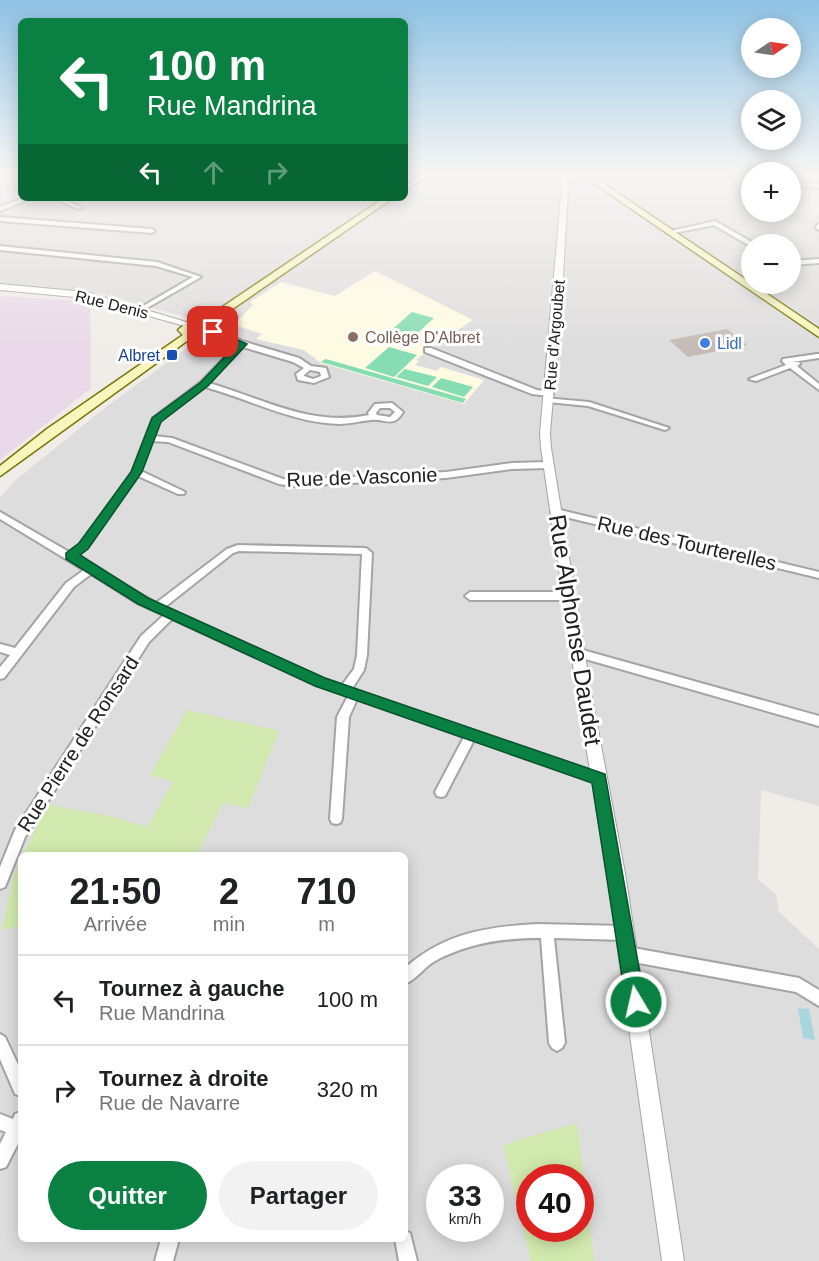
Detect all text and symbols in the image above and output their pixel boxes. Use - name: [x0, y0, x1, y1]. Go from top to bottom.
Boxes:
- north arrow: [741, 18, 801, 78]
- map controls: [741, 18, 801, 294]
- icon: left: [48, 42, 126, 120]
- text: 100 m: [147, 42, 266, 89]
- button: layers: [741, 90, 801, 150]
- text: Rue Mandrina: [147, 91, 317, 121]
- icon: left: [134, 156, 167, 189]
- icon: ahead: [197, 156, 230, 189]
- icon: right: [260, 156, 293, 189]
- button: +: [741, 162, 801, 222]
- button: −: [741, 234, 801, 294]
- street label: Rue d'Argoubet: [541, 279, 568, 391]
- street label: Rue Denis: [74, 287, 150, 322]
- pin: [187, 306, 238, 357]
- icon: arrive: [196, 315, 229, 348]
- place label: Collège D'Albret: [365, 329, 481, 346]
- marker: Collège D'Albret: [346, 330, 360, 344]
- place label: Lidl: [717, 335, 742, 352]
- marker: Lidl: [698, 336, 712, 350]
- place label: Albret: [118, 347, 161, 364]
- marker: Albret: [165, 348, 179, 362]
- street label: Rue de Vasconie: [286, 463, 438, 491]
- street label: Rue Alphonse Daudet: [544, 512, 607, 748]
- street label: Rue des Tourterelles: [595, 512, 779, 574]
- street label: Rue Pierre de Ronsard: [13, 652, 143, 836]
- text: 21:50: [69, 871, 161, 912]
- text: 2: [219, 871, 239, 912]
- text: 710: [296, 871, 357, 912]
- text: Arrivée: [84, 913, 147, 935]
- text: min: [213, 913, 245, 935]
- text: m: [318, 913, 335, 935]
- position arrow: [604, 970, 668, 1034]
- text: Tournez à gauche: [99, 976, 284, 1001]
- icon: left: [48, 984, 81, 1017]
- text: 100 m: [317, 987, 378, 1012]
- text: Rue Mandrina: [99, 1002, 225, 1024]
- text: Tournez à droite: [99, 1066, 269, 1091]
- icon: right: [48, 1074, 81, 1107]
- text: 320 m: [317, 1077, 378, 1102]
- text: Rue de Navarre: [99, 1092, 240, 1114]
- button: Quitter: [48, 1161, 207, 1230]
- button: Partager: [219, 1161, 378, 1230]
- speed limit sign: 40: [516, 1164, 594, 1242]
- text: 33: [448, 1179, 482, 1212]
- text: km/h: [449, 1210, 481, 1227]

